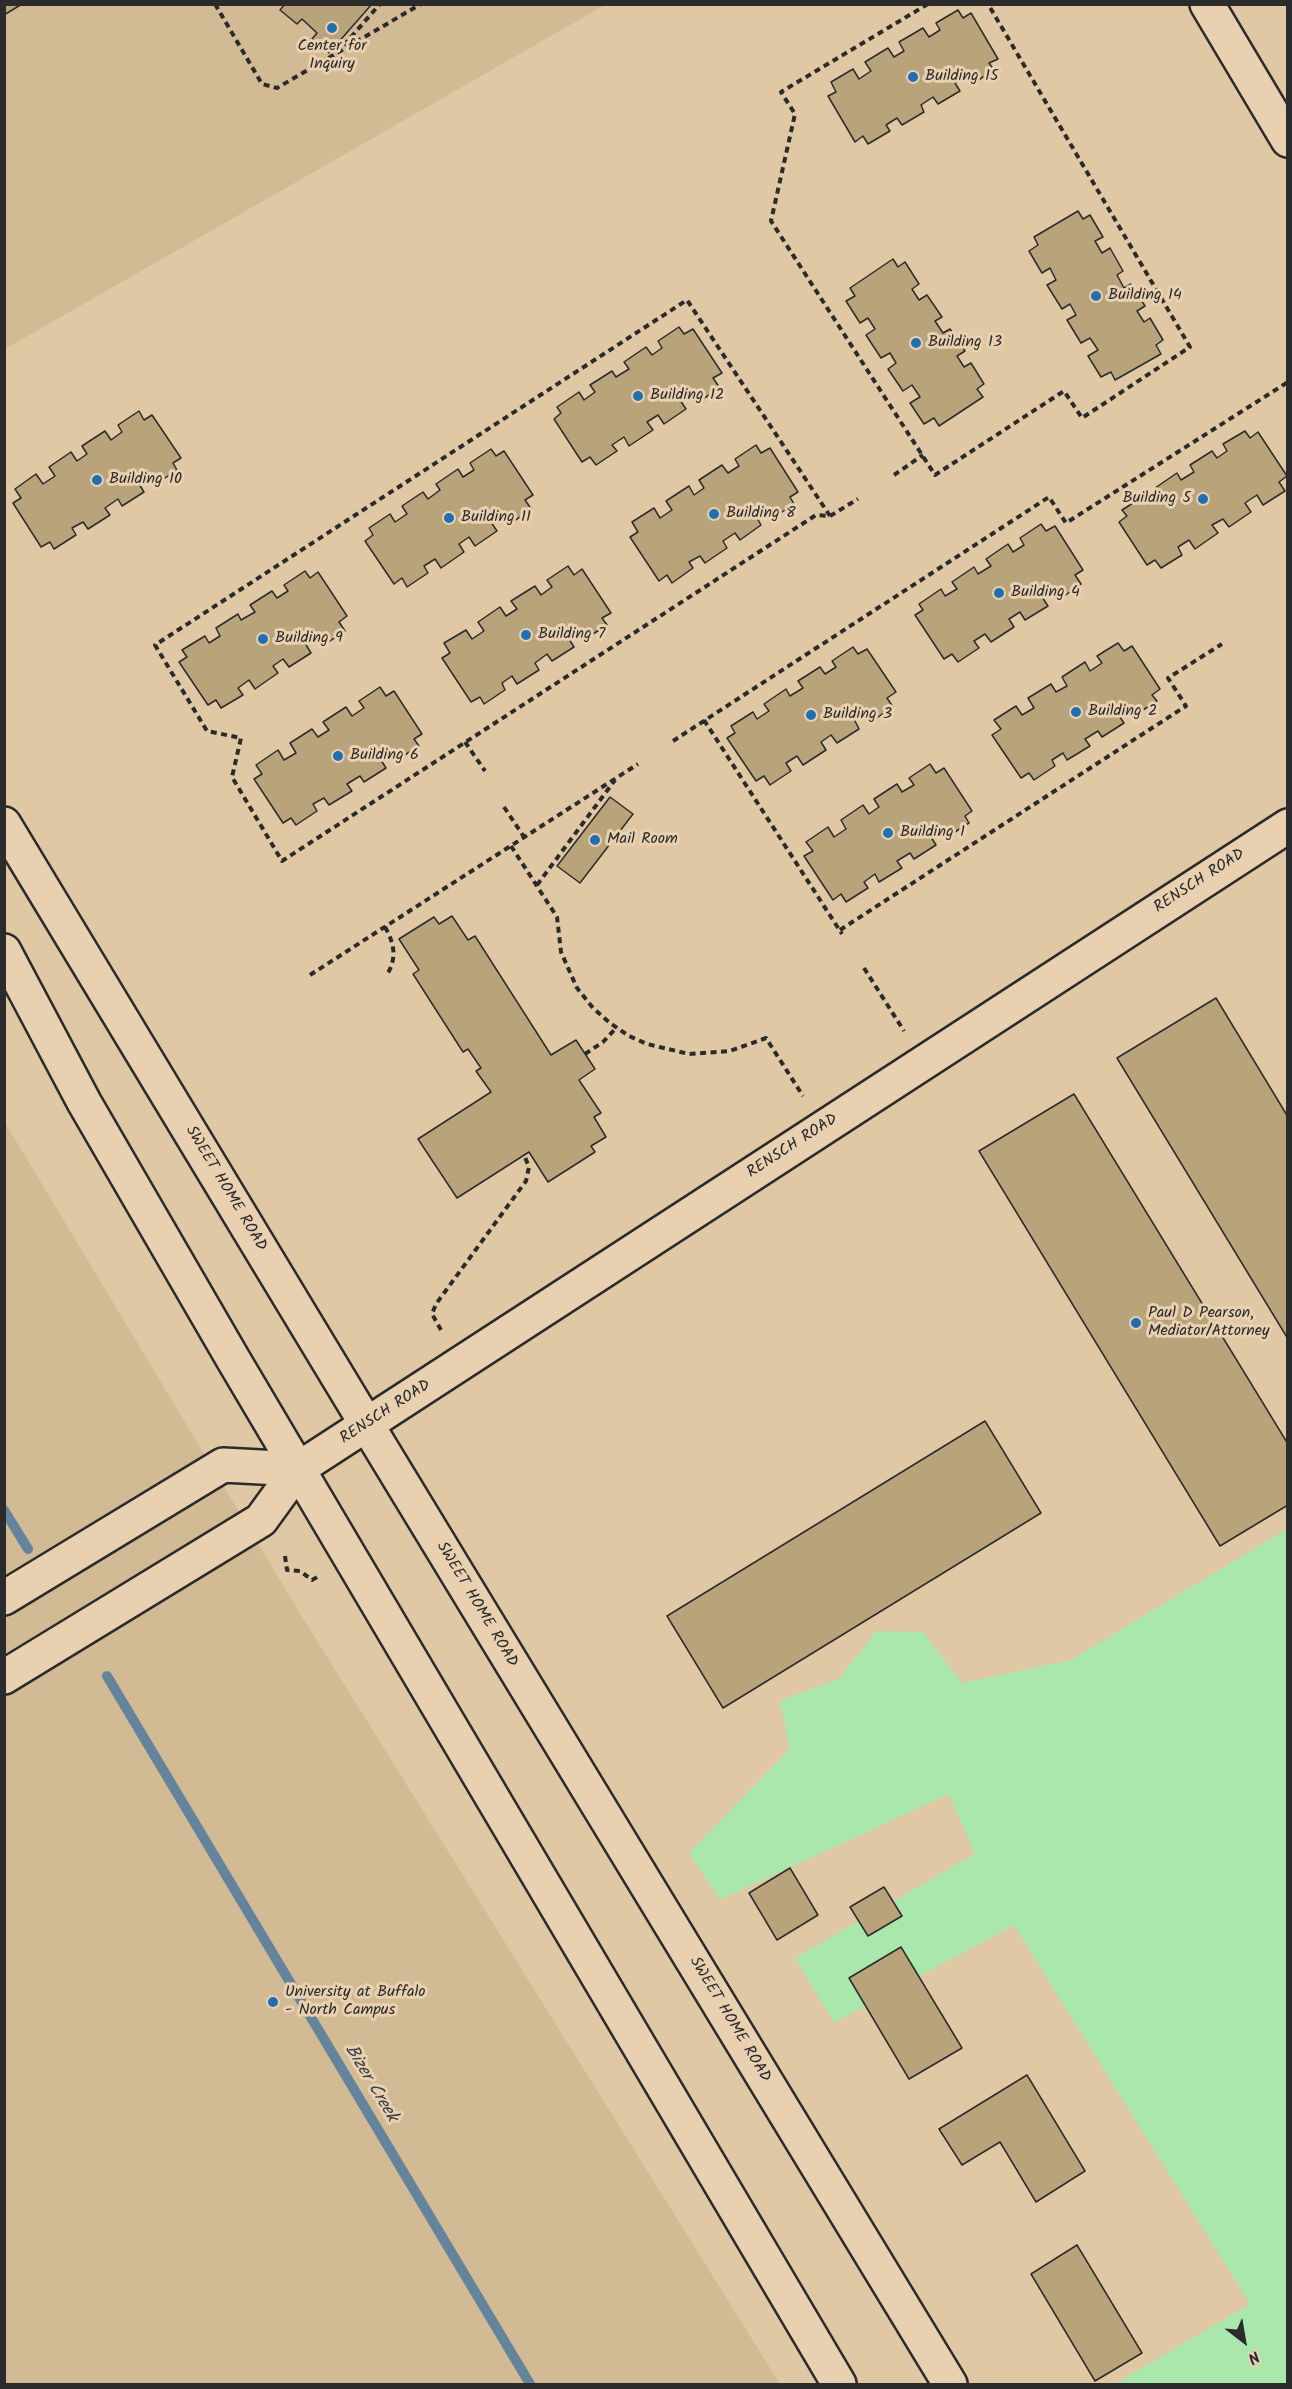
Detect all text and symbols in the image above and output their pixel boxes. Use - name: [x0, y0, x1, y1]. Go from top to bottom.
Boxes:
- marker: Center for Inquiry: [325, 21, 339, 35]
- place label: Center for Inquiry: [298, 37, 366, 75]
- place label: Building 15: [925, 67, 999, 87]
- marker: Building 15: [906, 70, 920, 84]
- place label: Building 14: [1108, 286, 1182, 306]
- marker: Building 14: [1089, 289, 1103, 303]
- place label: Building 13: [928, 333, 1002, 353]
- marker: Building 13: [909, 336, 923, 350]
- place label: Building 12: [650, 386, 724, 406]
- marker: Building 12: [631, 389, 645, 403]
- place label: Building 10: [109, 470, 182, 490]
- marker: Building 10: [90, 473, 104, 487]
- place label: Building 5: [1122, 489, 1191, 509]
- marker: Building 5: [1196, 492, 1210, 506]
- place label: Building 8: [726, 504, 796, 524]
- marker: Building 8: [707, 507, 721, 521]
- place label: Building 11: [461, 508, 531, 528]
- marker: Building 11: [442, 511, 456, 525]
- place label: Building 4: [1011, 583, 1080, 603]
- marker: Building 4: [992, 586, 1006, 600]
- place label: Building 7: [538, 625, 605, 645]
- marker: Building 7: [519, 628, 533, 642]
- place label: Building 9: [275, 629, 343, 649]
- marker: Building 9: [256, 632, 270, 646]
- place label: Building 2: [1088, 702, 1157, 722]
- place label: Building 3: [823, 705, 892, 725]
- marker: Building 2: [1069, 705, 1083, 719]
- marker: Building 3: [804, 708, 818, 722]
- place label: Building 6: [350, 746, 419, 766]
- marker: Building 6: [331, 749, 345, 763]
- place label: Building 1: [900, 823, 965, 843]
- marker: Building 1: [881, 826, 895, 840]
- place label: Mail Room: [607, 830, 678, 850]
- marker: Mail Room: [588, 833, 602, 847]
- street label: RENSCH ROAD: [1151, 846, 1249, 918]
- street label: RENSCH ROAD: [744, 1111, 842, 1183]
- street label: SWEET HOME ROAD: [180, 1123, 270, 1255]
- place label: Paul D Pearson, Mediator/Attorney: [1148, 1304, 1269, 1342]
- marker: Paul D Pearson, Mediator/Attorney: [1129, 1316, 1143, 1330]
- street label: RENSCH ROAD: [337, 1377, 435, 1449]
- street label: SWEET HOME ROAD: [431, 1539, 521, 1671]
- street label: SWEET HOME ROAD: [684, 1954, 774, 2086]
- place label: University at Buffalo - North Campus: [285, 1983, 426, 2021]
- marker: University at Buffalo - North Campus: [266, 1995, 280, 2009]
- water label: Bizer Creek: [339, 2041, 401, 2127]
- north arrow: [1214, 2311, 1274, 2371]
- text: N: [1243, 2344, 1264, 2370]

